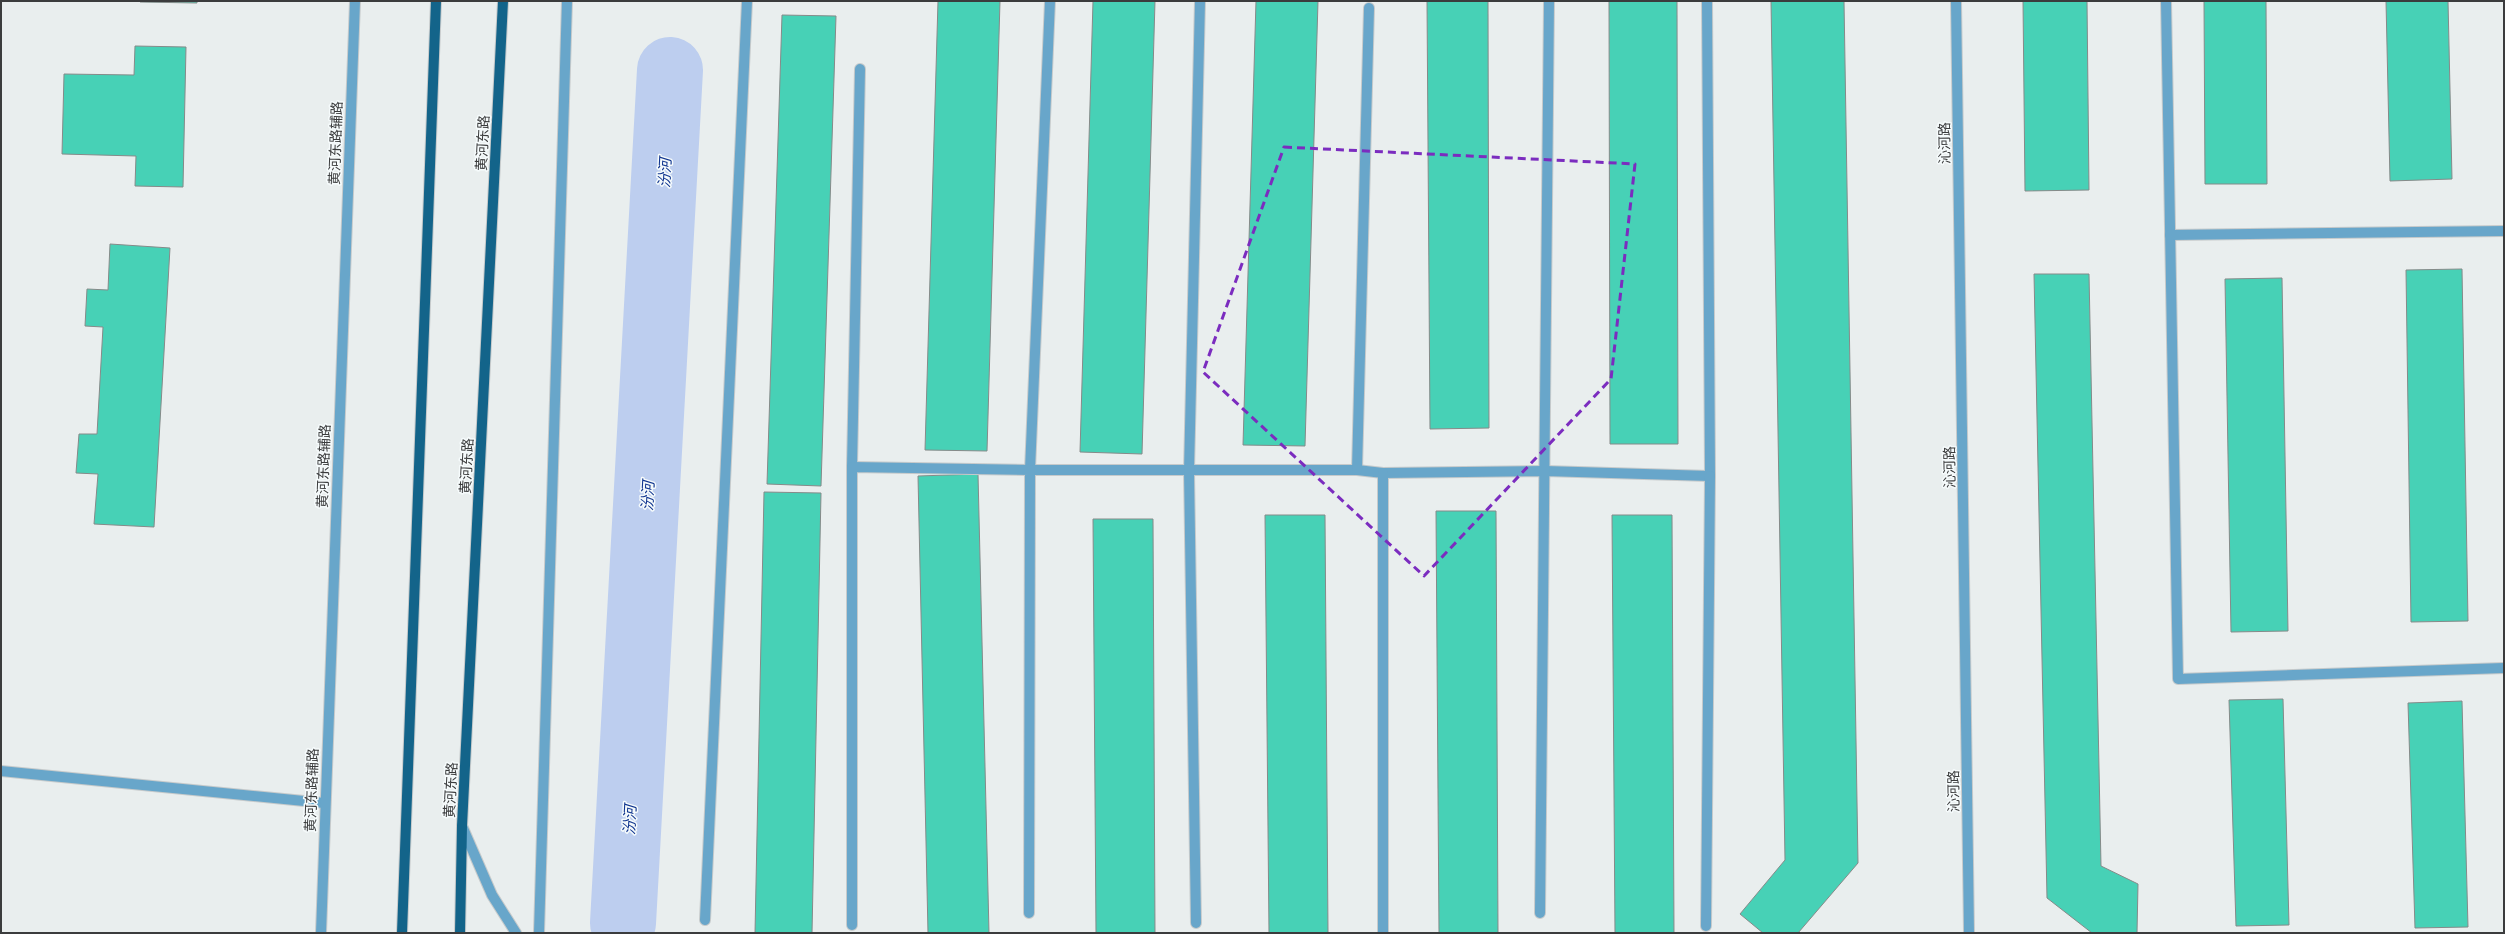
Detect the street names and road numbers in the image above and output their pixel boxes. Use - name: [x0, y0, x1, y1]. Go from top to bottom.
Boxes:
- street label: 黄河东路辅路: [325, 101, 345, 185]
- street label: 黄河东路: [472, 115, 492, 171]
- street label: 沁河路: [1935, 122, 1953, 164]
- street label: 黄河东路辅路: [313, 424, 333, 508]
- street label: 黄河东路: [456, 438, 476, 494]
- street label: 沁河路: [1940, 446, 1958, 488]
- street label: 黄河东路辅路: [301, 748, 321, 832]
- street label: 黄河东路: [440, 762, 460, 818]
- street label: 沁河路: [1944, 770, 1962, 812]

